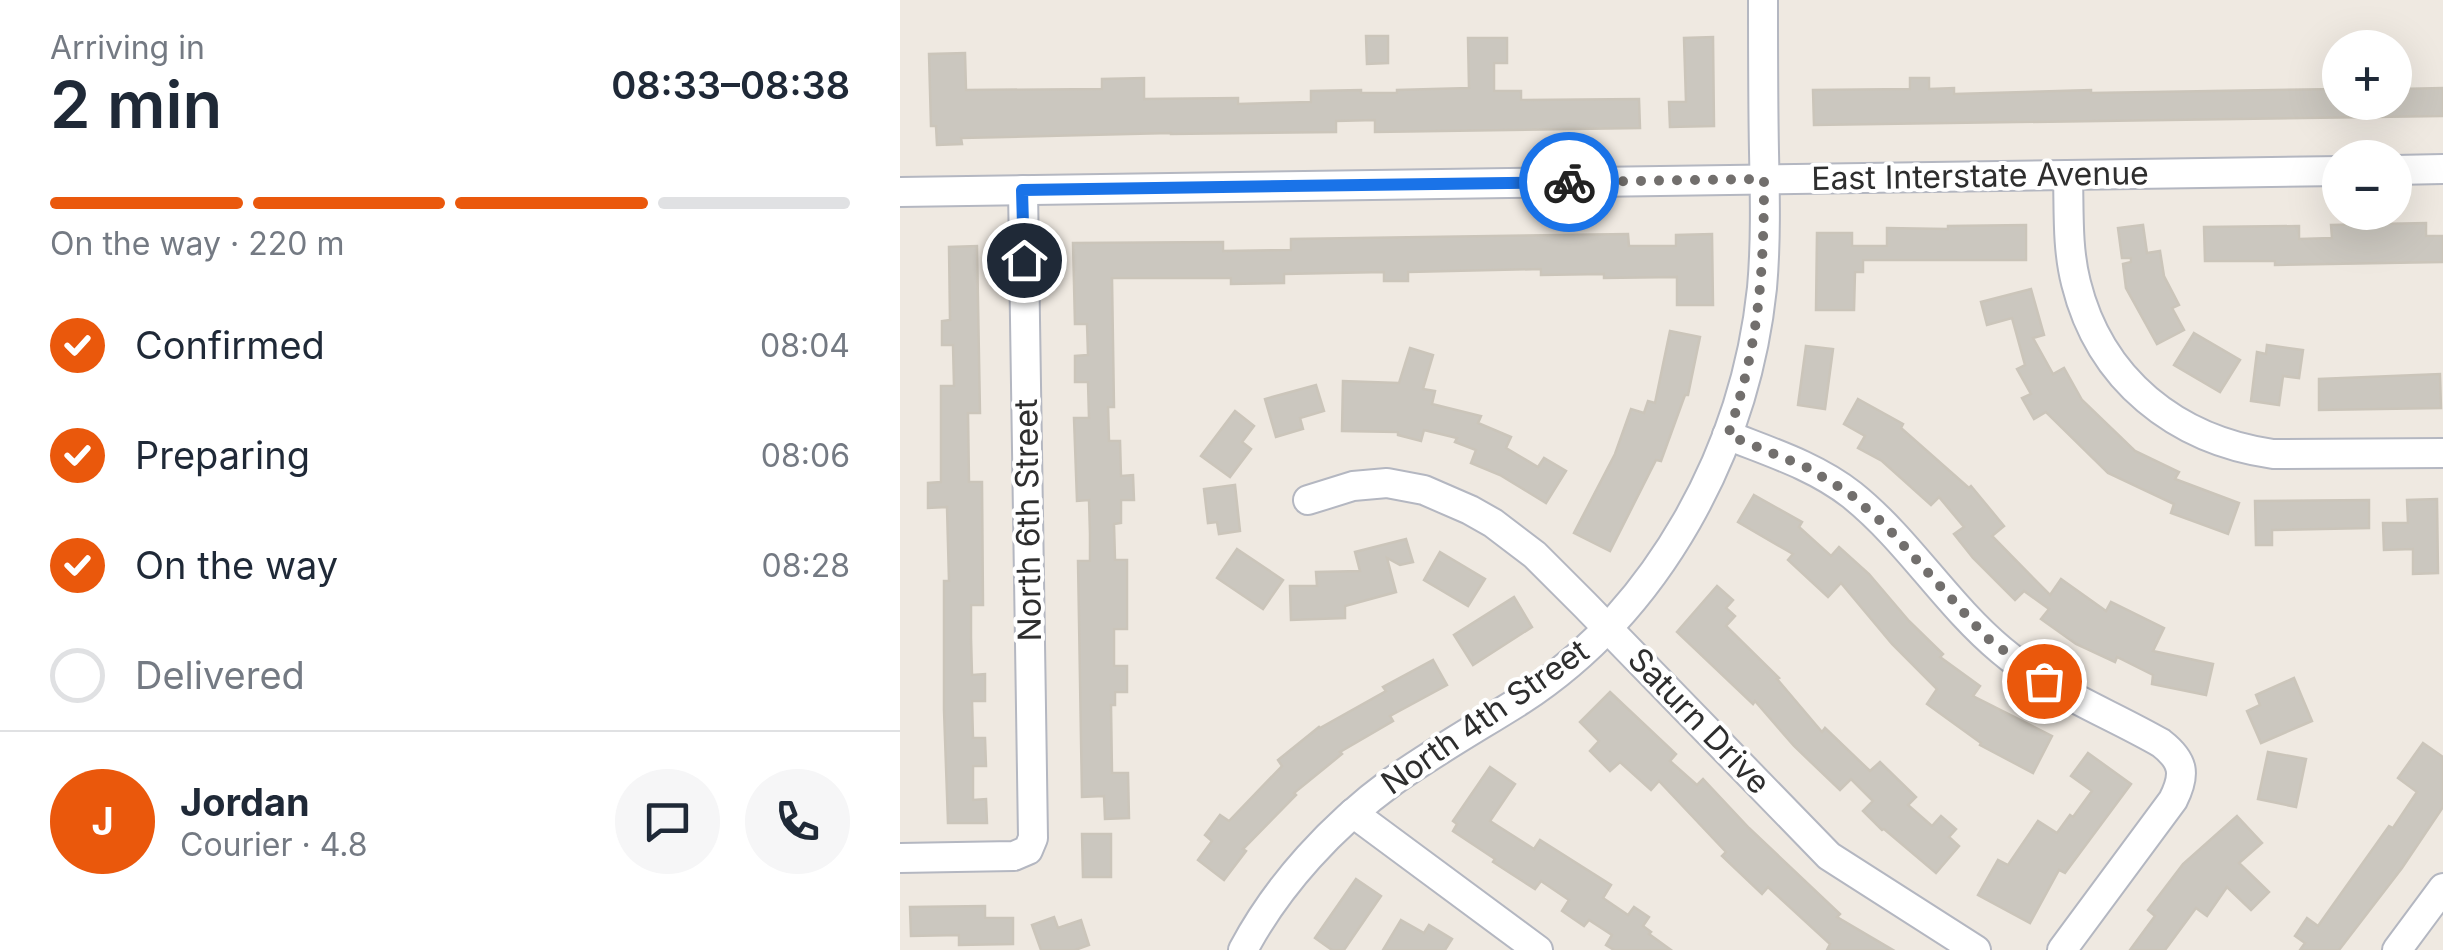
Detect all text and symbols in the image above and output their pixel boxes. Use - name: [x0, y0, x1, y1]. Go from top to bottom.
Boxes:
- text: Arriving in: [50, 28, 205, 67]
- map controls: [2322, 30, 2412, 230]
- button: +: [2322, 30, 2412, 120]
- text: 08:33–08:38: [611, 62, 850, 108]
- text: 2 min: [50, 65, 222, 144]
- courier: [1519, 132, 1619, 232]
- button: −: [2322, 140, 2412, 230]
- street label: East Interstate Avenue: [1811, 153, 2149, 198]
- icon: bike: [1542, 155, 1597, 210]
- pin: [982, 218, 1067, 303]
- text: On the way · 220 m: [50, 224, 345, 263]
- icon: home: [997, 233, 1052, 288]
- icon: check: [50, 318, 105, 373]
- text: Confirmed: [135, 322, 325, 368]
- text: 08:04: [760, 326, 850, 365]
- street label: North 6th Street: [1006, 398, 1049, 642]
- icon: check: [50, 428, 105, 483]
- text: Preparing: [135, 432, 310, 478]
- text: 08:06: [761, 436, 850, 475]
- icon: check: [50, 538, 105, 593]
- text: On the way: [135, 542, 338, 588]
- text: 08:28: [761, 546, 850, 585]
- street label: North 4th Street: [1374, 631, 1596, 802]
- pin: [2002, 639, 2087, 724]
- street label: Saturn Drive: [1620, 640, 1779, 802]
- text: Delivered: [135, 652, 305, 698]
- icon: bag: [2017, 654, 2072, 709]
- button: chat: [615, 769, 720, 874]
- button: phone: [745, 769, 850, 874]
- text: Jordan: [180, 779, 310, 825]
- text: J: [91, 798, 114, 844]
- text: Courier · 4.8: [180, 825, 368, 864]

